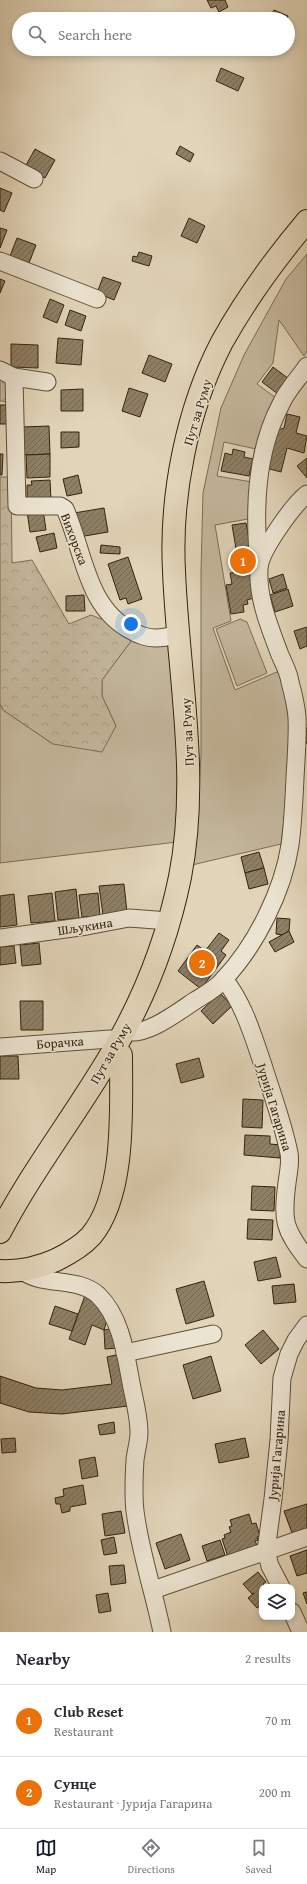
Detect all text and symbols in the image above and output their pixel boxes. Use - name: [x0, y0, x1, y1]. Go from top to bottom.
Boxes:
- search box: [12, 12, 295, 56]
- icon: search: [26, 23, 48, 45]
- text: Search here: [58, 24, 132, 45]
- street label: Пут за Руму: [178, 376, 217, 448]
- street label: Вихорска: [56, 511, 93, 569]
- pin: 1: [230, 546, 256, 576]
- your location: [121, 614, 141, 634]
- street label: Пут за Руму: [176, 697, 199, 767]
- street label: Шљукина: [56, 913, 115, 940]
- pin: 2: [189, 948, 215, 978]
- street label: Пут за Руму: [85, 1019, 136, 1088]
- street label: Борачка: [36, 1031, 85, 1054]
- street label: Јурија Гагарина: [252, 1059, 297, 1154]
- street label: Јурија Гагарина: [263, 1408, 290, 1503]
- map controls: [259, 1584, 295, 1620]
- button: layers: [259, 1584, 295, 1620]
- text: Nearby: [16, 1646, 70, 1671]
- text: 2 results: [245, 1649, 291, 1668]
- text: Club Reset: [54, 1701, 123, 1722]
- text: 1: [26, 1711, 32, 1730]
- text: 70 m: [265, 1711, 291, 1730]
- text: Restaurant: [54, 1722, 114, 1741]
- text: Сунце: [54, 1773, 96, 1794]
- text: 2: [26, 1783, 32, 1802]
- text: 200 m: [259, 1783, 291, 1802]
- text: Restaurant · Јурија Гагарина: [54, 1794, 212, 1813]
- tab: Map: [35, 1837, 57, 1877]
- tab: Directions: [128, 1837, 175, 1877]
- tab: Saved: [245, 1837, 272, 1877]

